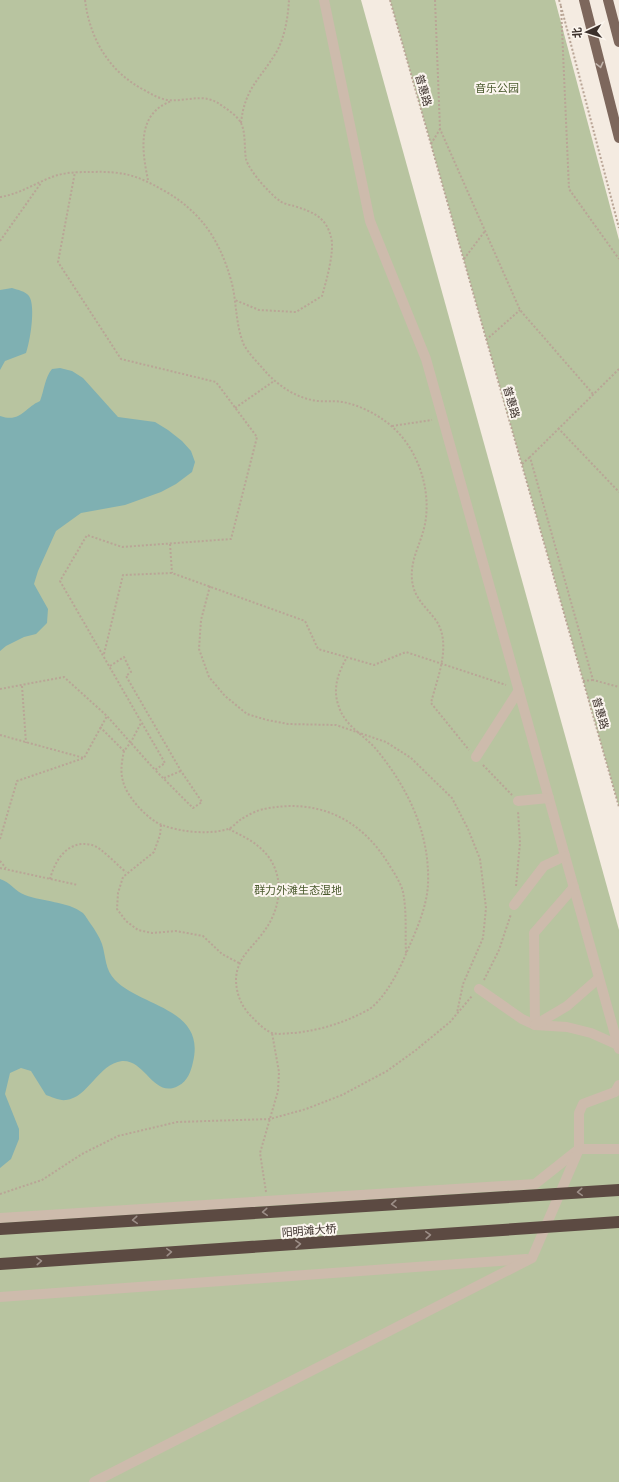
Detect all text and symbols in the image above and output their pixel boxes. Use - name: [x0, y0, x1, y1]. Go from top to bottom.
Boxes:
- north arrow: [567, 12, 607, 52]
- text: 北: [570, 27, 583, 39]
- one-way arrow: [596, 62, 604, 68]
- street label: 普惠路: [413, 72, 435, 108]
- park label: 音乐公园: [475, 81, 519, 94]
- street label: 普惠路: [501, 384, 523, 420]
- street label: 普惠路: [590, 695, 612, 731]
- park label: 群力外滩生态湿地: [254, 883, 342, 896]
- one-way arrow: [577, 1188, 583, 1197]
- one-way arrow: [391, 1199, 397, 1208]
- one-way arrow: [262, 1208, 268, 1217]
- one-way arrow: [132, 1216, 138, 1225]
- street label: 阳明滩大桥: [281, 1222, 337, 1238]
- one-way arrow: [425, 1231, 431, 1240]
- one-way arrow: [295, 1239, 301, 1248]
- one-way arrow: [166, 1248, 172, 1257]
- one-way arrow: [36, 1256, 42, 1265]

